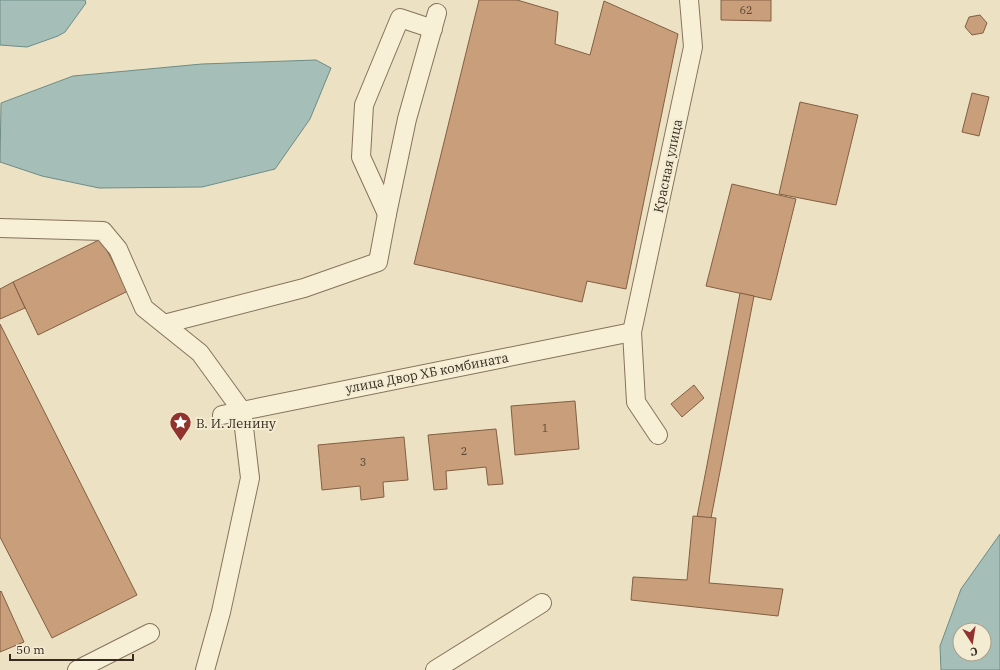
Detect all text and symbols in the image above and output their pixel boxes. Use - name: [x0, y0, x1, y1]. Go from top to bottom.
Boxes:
- house number: 62: [739, 3, 753, 17]
- street label: Красная улица: [650, 118, 686, 214]
- street label: улица Двор ХБ комбината: [344, 349, 510, 397]
- place icon: В. И. Ленину: [168, 410, 194, 443]
- place label: В. И. Ленину: [196, 415, 276, 432]
- house number: 1: [542, 421, 548, 435]
- house number: 2: [461, 444, 467, 458]
- house number: 3: [360, 455, 366, 469]
- north arrow: [952, 622, 992, 662]
- scale bar: [10, 636, 133, 662]
- text: 50 m: [16, 642, 45, 657]
- text: С: [969, 644, 979, 659]

